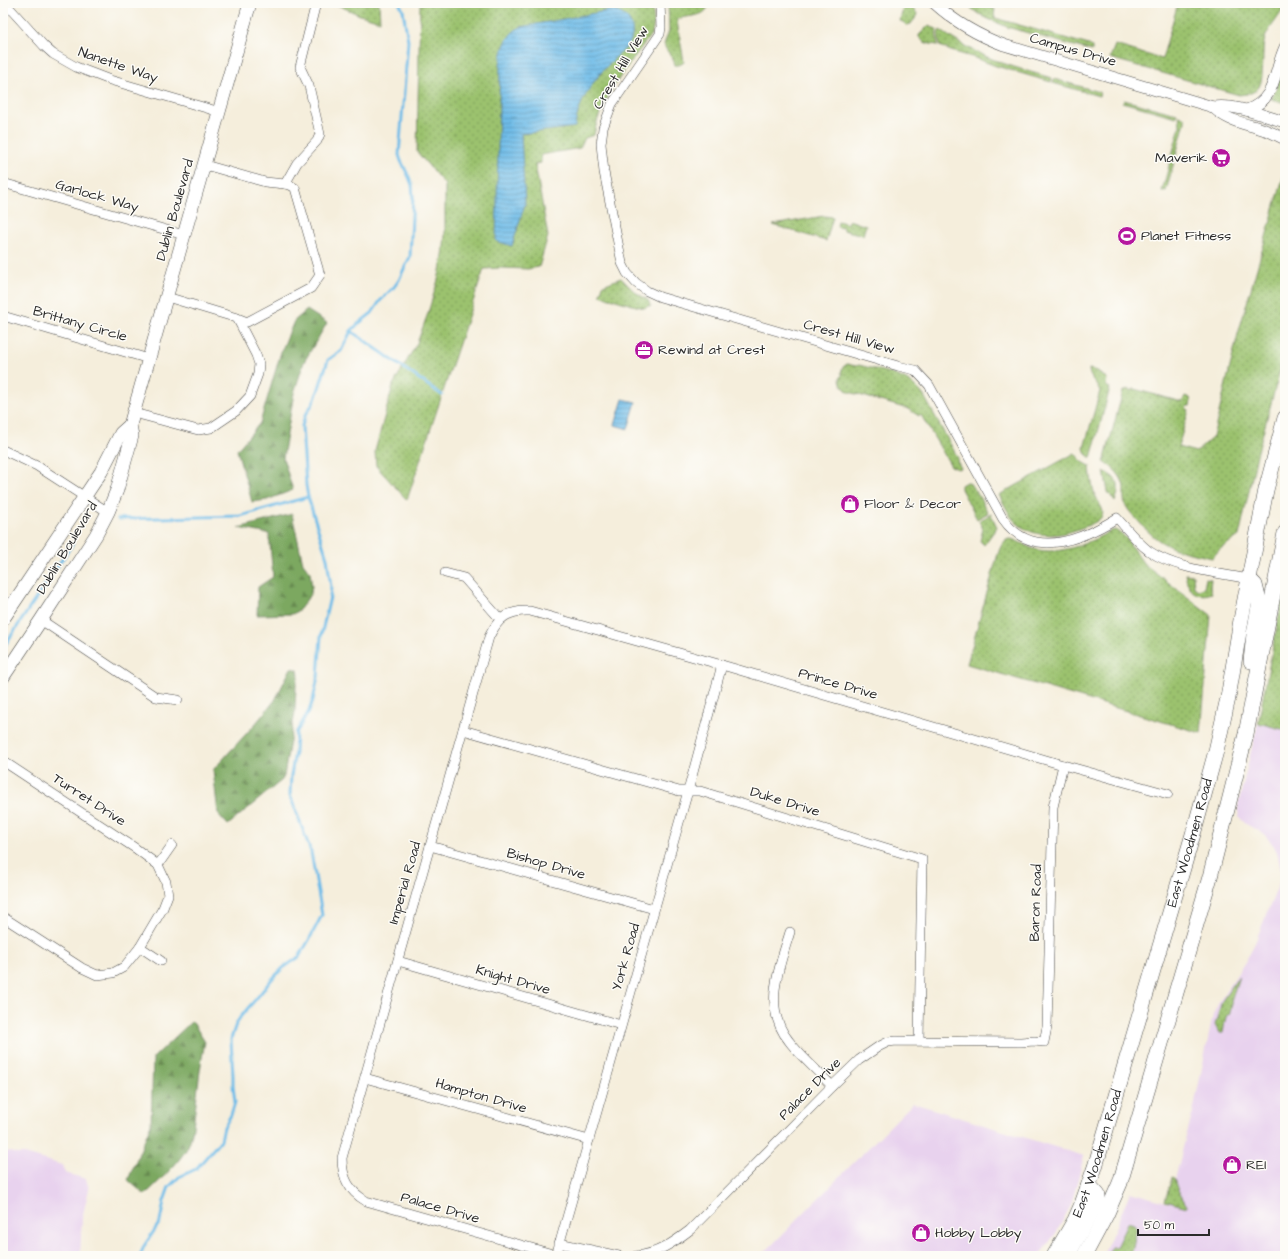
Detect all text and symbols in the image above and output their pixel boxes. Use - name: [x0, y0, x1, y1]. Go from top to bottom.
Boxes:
- street label: Crest Hill View: [588, 23, 654, 113]
- street label: Campus Drive: [1027, 28, 1119, 72]
- street label: Nanette Way: [76, 42, 161, 88]
- supermarket icon: Maverik: [1210, 147, 1232, 169]
- place label: Maverik: [1155, 148, 1207, 168]
- street label: Dublin Boulevard: [151, 157, 199, 263]
- street label: Garlock Way: [53, 175, 141, 218]
- sports icon: Planet Fitness: [1116, 225, 1138, 247]
- place label: Planet Fitness: [1141, 226, 1231, 246]
- street label: Brittany Circle: [31, 301, 130, 347]
- street label: Crest Hill View: [801, 314, 897, 360]
- office icon: Rewind at Crest: [633, 339, 655, 361]
- place label: Rewind at Crest: [658, 340, 765, 360]
- shop icon: Floor & Decor: [839, 493, 861, 515]
- place label: Floor & Decor: [864, 494, 961, 514]
- street label: Dublin Boulevard: [31, 498, 103, 598]
- street label: Prince Drive: [796, 663, 880, 705]
- street label: Turret Drive: [48, 769, 130, 831]
- street label: East Woodmen Road: [1162, 776, 1218, 910]
- street label: Duke Drive: [748, 782, 823, 822]
- street label: Imperial Road: [384, 839, 426, 927]
- street label: Bishop Drive: [504, 843, 588, 885]
- street label: Baron Road: [1025, 864, 1047, 942]
- street label: York Road: [607, 921, 645, 993]
- street label: Knight Drive: [473, 960, 553, 1000]
- street label: Palace Drive: [774, 1053, 846, 1125]
- street label: Hampton Drive: [433, 1073, 529, 1119]
- street label: East Woodmen Road: [1067, 1087, 1127, 1221]
- shop icon: REI: [1221, 1154, 1243, 1176]
- place label: REI: [1246, 1155, 1266, 1175]
- street label: Palace Drive: [398, 1187, 482, 1229]
- scale bar: [1138, 1211, 1209, 1237]
- text: 50 m: [1144, 1217, 1175, 1234]
- shop icon: Hobby Lobby: [910, 1222, 932, 1244]
- place label: Hobby Lobby: [935, 1223, 1022, 1243]

